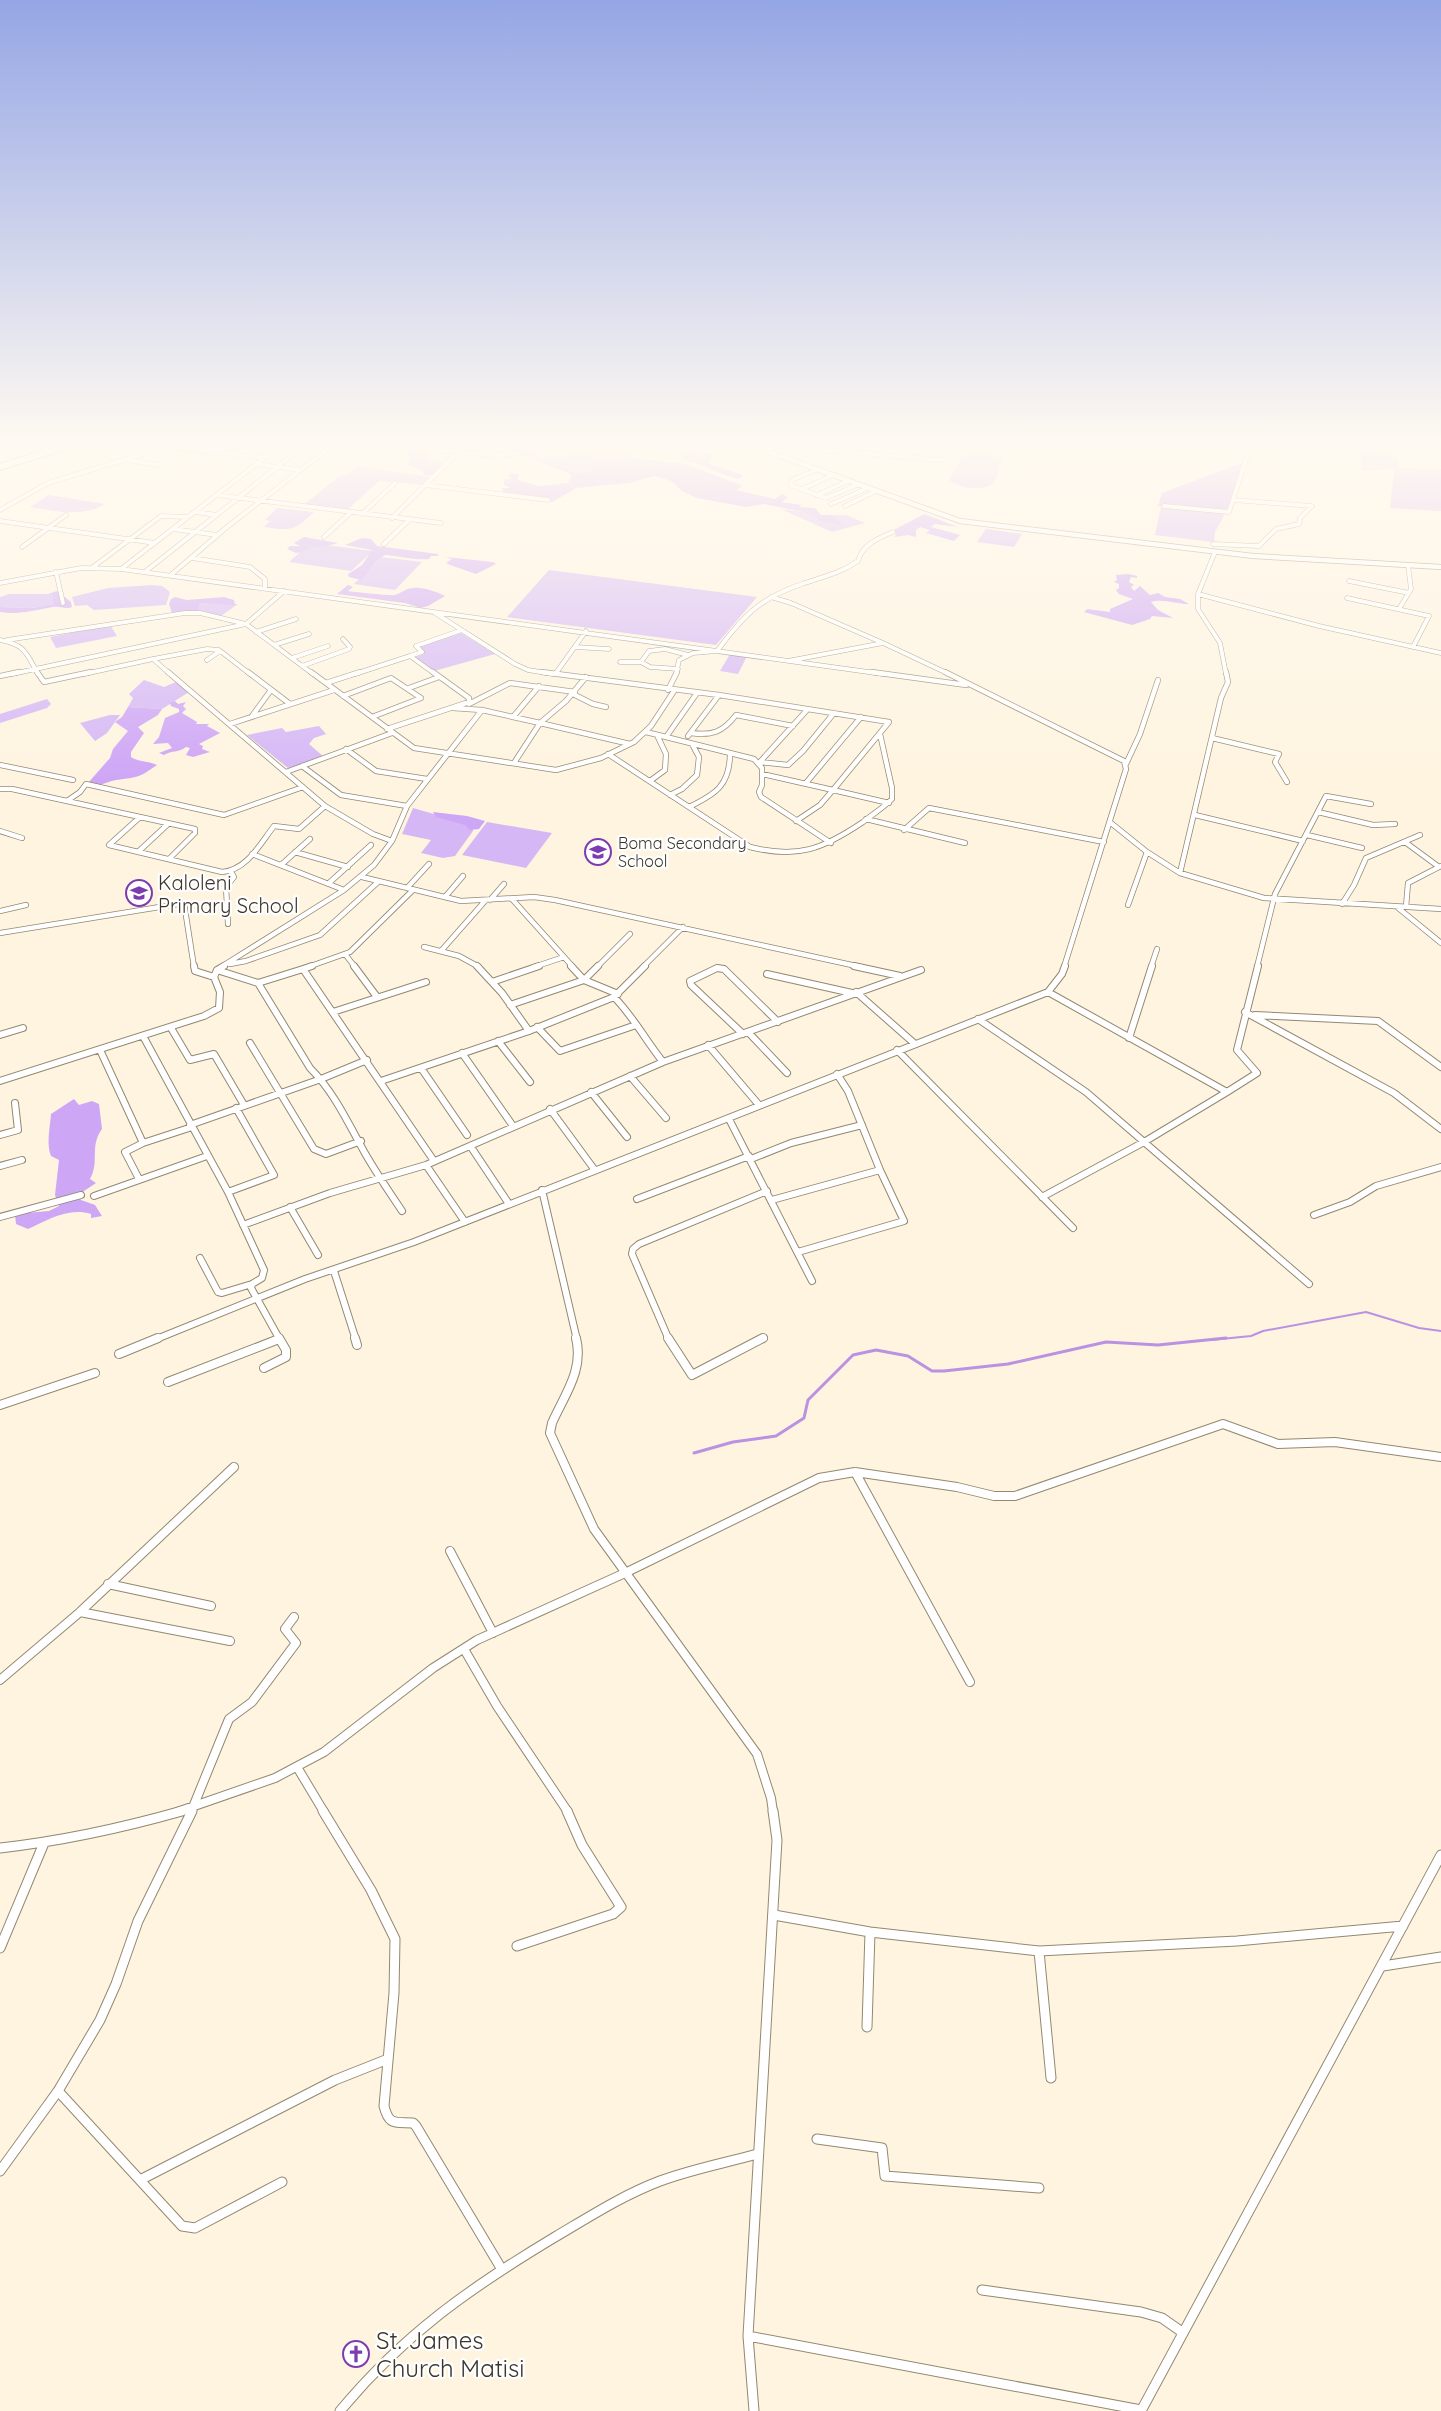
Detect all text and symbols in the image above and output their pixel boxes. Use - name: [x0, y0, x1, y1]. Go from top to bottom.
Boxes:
- place label: Boma Secondary School: [618, 833, 747, 871]
- school or university icon: Boma Secondary School: [583, 837, 613, 867]
- place label: Kaloleni Primary School: [158, 870, 299, 918]
- school or university icon: Kaloleni Primary School: [124, 878, 154, 908]
- place label: St. James Church Matisi: [376, 2325, 524, 2383]
- church icon: St. James Church Matisi: [341, 2339, 371, 2369]

